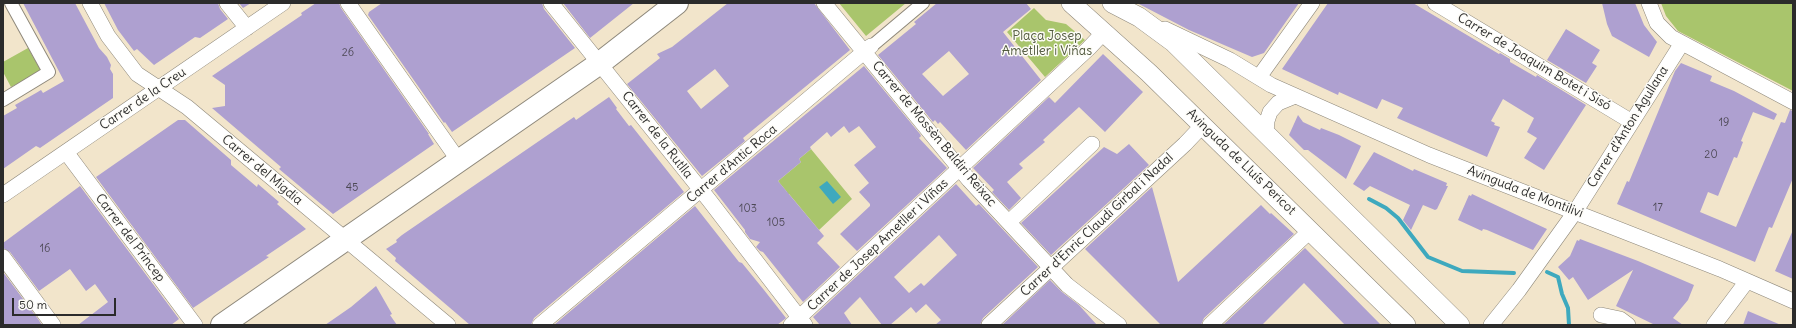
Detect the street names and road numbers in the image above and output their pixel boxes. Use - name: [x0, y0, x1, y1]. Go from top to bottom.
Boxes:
- street label: Carrer de Joaquim Botet i Sisó: [1454, 10, 1614, 114]
- street label: Carrer de Mossèn Baldiri Reixac: [869, 58, 999, 210]
- street label: Carrer d'Anton Agullana: [1584, 63, 1672, 191]
- street label: Carrer de la Creu: [97, 64, 189, 134]
- street label: Carrer de la Rutlla: [618, 88, 696, 182]
- street label: Avinguda de Lluís Pericot: [1183, 106, 1299, 218]
- street label: Carrer d'Antic Roca: [684, 122, 780, 206]
- street label: Carrer del Migdia: [218, 132, 306, 208]
- street label: Carrer d'Enric Claudi Girbal i Nadal: [1017, 150, 1177, 300]
- street label: Avinguda de Montilivi: [1465, 163, 1585, 221]
- street label: Carrer de Josep Ametller i Viñas: [804, 176, 952, 314]
- street label: Carrer del Príncep: [92, 191, 168, 285]

